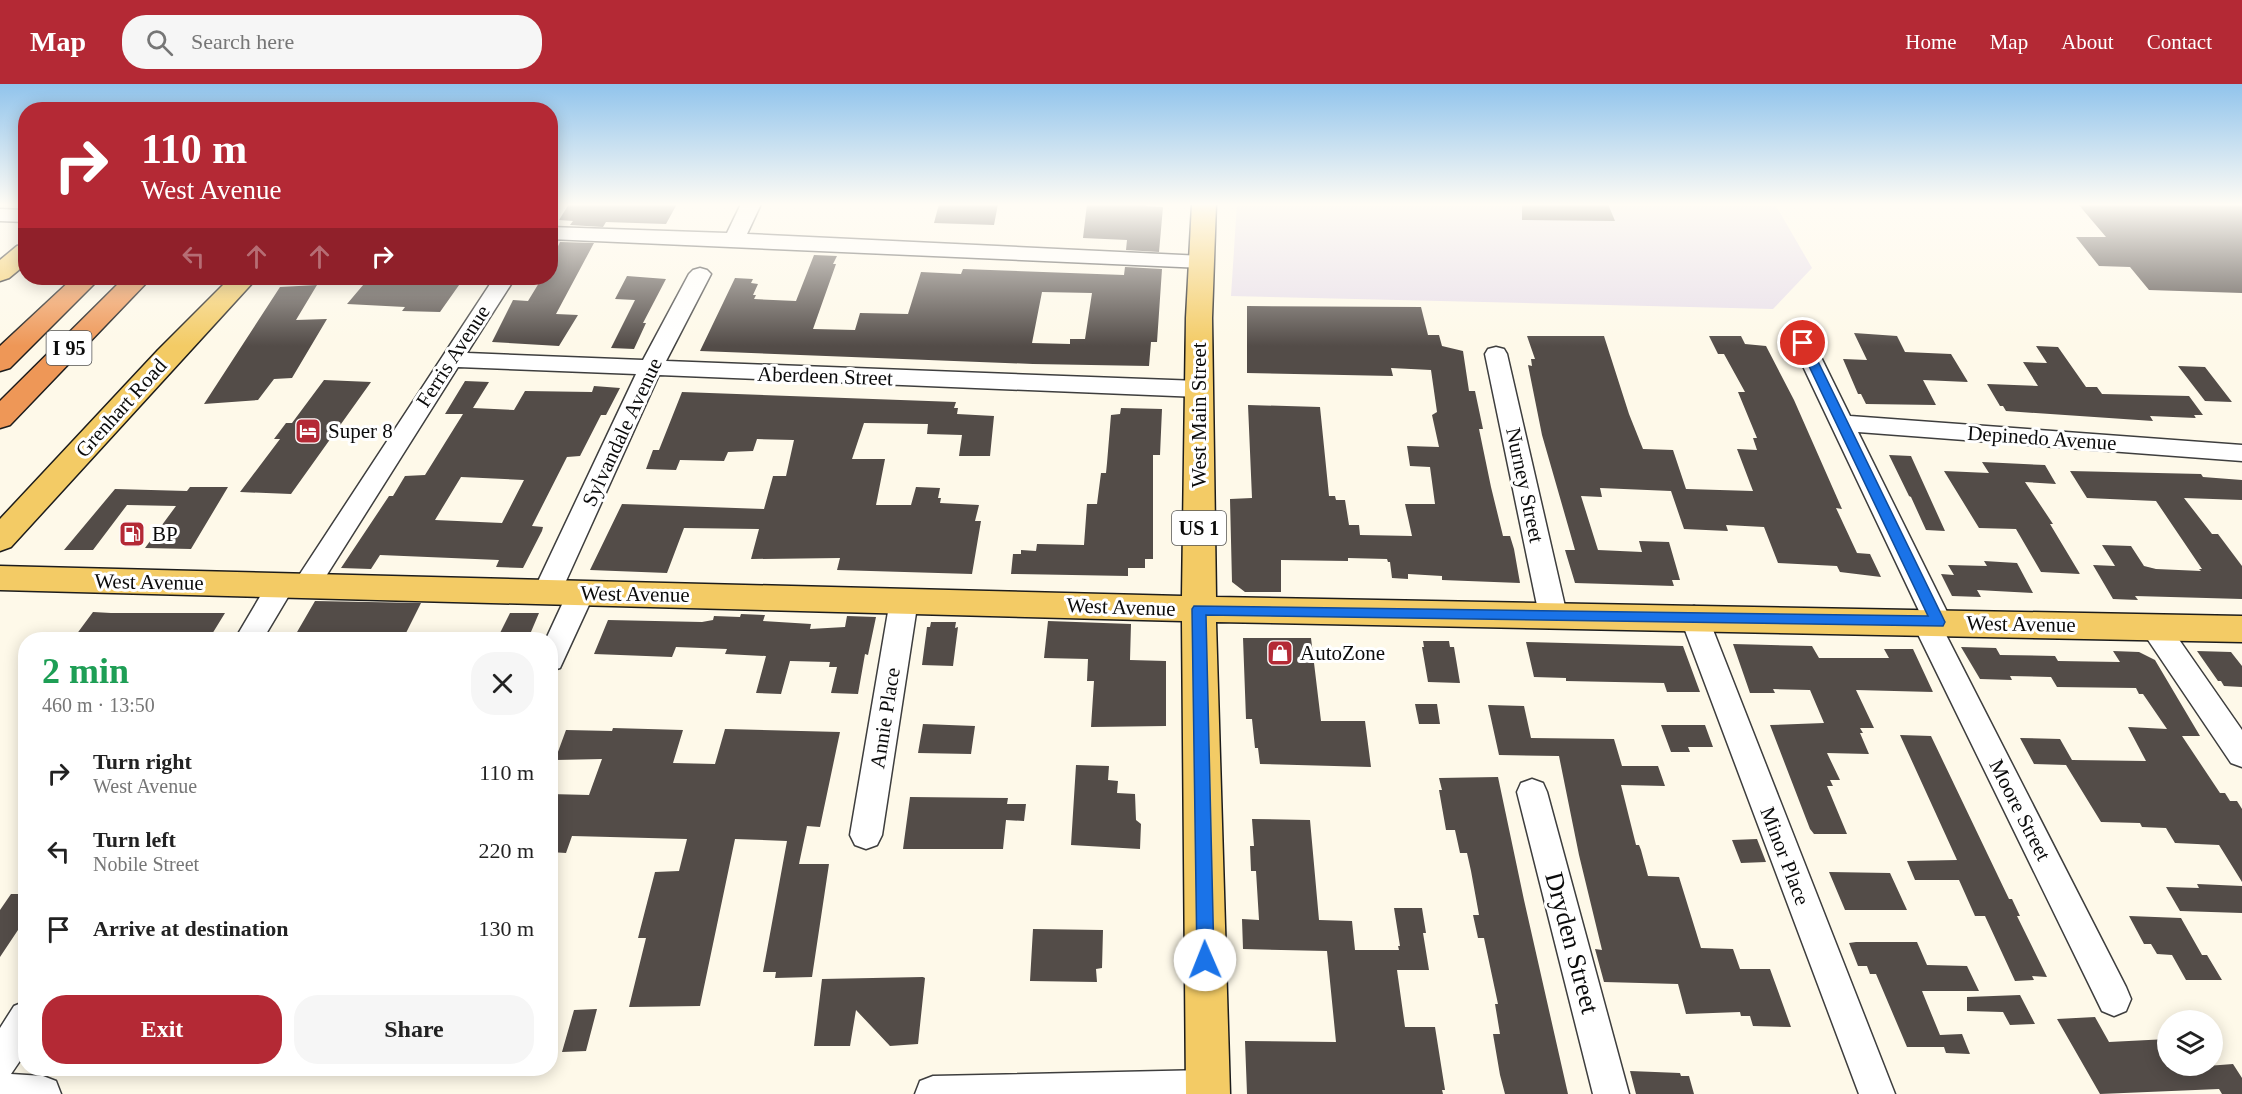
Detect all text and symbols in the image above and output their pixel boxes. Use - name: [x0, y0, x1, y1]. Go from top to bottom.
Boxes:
- search box: [122, 15, 542, 69]
- text: Map: [30, 26, 86, 57]
- icon: search: [143, 26, 176, 59]
- text: Search here: [191, 29, 294, 54]
- text: Home: [1905, 30, 1957, 54]
- text: Map: [1990, 30, 2028, 54]
- text: About: [2061, 30, 2114, 54]
- text: Contact: [2147, 30, 2212, 54]
- icon: right: [42, 126, 120, 204]
- text: 110 m: [141, 126, 247, 172]
- text: West Avenue: [141, 175, 282, 205]
- icon: left: [177, 240, 210, 273]
- icon: ahead: [240, 240, 273, 273]
- icon: ahead: [303, 240, 336, 273]
- icon: right: [366, 240, 399, 273]
- street label: Ferris Avenue: [411, 300, 495, 412]
- pin: [1777, 317, 1828, 368]
- icon: arrive: [1786, 326, 1819, 359]
- road number: I 95: [46, 331, 92, 365]
- street label: West Main Street: [1187, 342, 1211, 488]
- street label: Grenhart Road: [71, 353, 172, 462]
- street label: Sylvandale Avenue: [577, 354, 667, 510]
- street label: Aberdeen Street: [757, 362, 893, 390]
- hotel icon: Super 8: [293, 416, 323, 446]
- place label: Super 8: [328, 419, 393, 443]
- street label: Depinedo Avenue: [1967, 421, 2117, 455]
- street label: Nurney Street: [1501, 425, 1549, 545]
- road number: US 1: [1172, 511, 1226, 545]
- fuel station icon: BP: [117, 519, 147, 549]
- place label: BP: [152, 522, 178, 546]
- street label: West Avenue: [94, 569, 204, 595]
- street label: West Avenue: [580, 581, 690, 607]
- street label: West Avenue: [1066, 593, 1176, 621]
- street label: West Avenue: [1966, 611, 2076, 637]
- shop icon: AutoZone: [1265, 638, 1295, 668]
- place label: AutoZone: [1300, 641, 1385, 665]
- text: 2 min: [42, 651, 129, 691]
- button: close: [471, 652, 534, 715]
- street label: Annie Place: [865, 666, 905, 770]
- text: 460 m · 13:50: [42, 694, 155, 716]
- text: Turn right: [93, 749, 192, 774]
- street label: Moore Street: [1984, 755, 2056, 865]
- icon: right: [42, 757, 75, 790]
- text: 110 m: [479, 760, 534, 785]
- text: West Avenue: [93, 775, 197, 797]
- street label: Minor Place: [1755, 804, 1815, 908]
- text: Turn left: [93, 827, 176, 852]
- icon: left: [42, 835, 75, 868]
- text: 220 m: [478, 838, 534, 863]
- text: Nobile Street: [93, 853, 199, 875]
- street label: Dryden Street: [1539, 869, 1605, 1018]
- icon: arrive: [42, 913, 75, 946]
- text: Arrive at destination: [93, 916, 289, 941]
- text: 130 m: [478, 916, 534, 941]
- position arrow: [1173, 928, 1237, 992]
- button: Exit: [42, 995, 282, 1064]
- button: Share: [294, 995, 534, 1064]
- map controls: [2157, 1010, 2223, 1076]
- button: layers: [2157, 1010, 2223, 1076]

